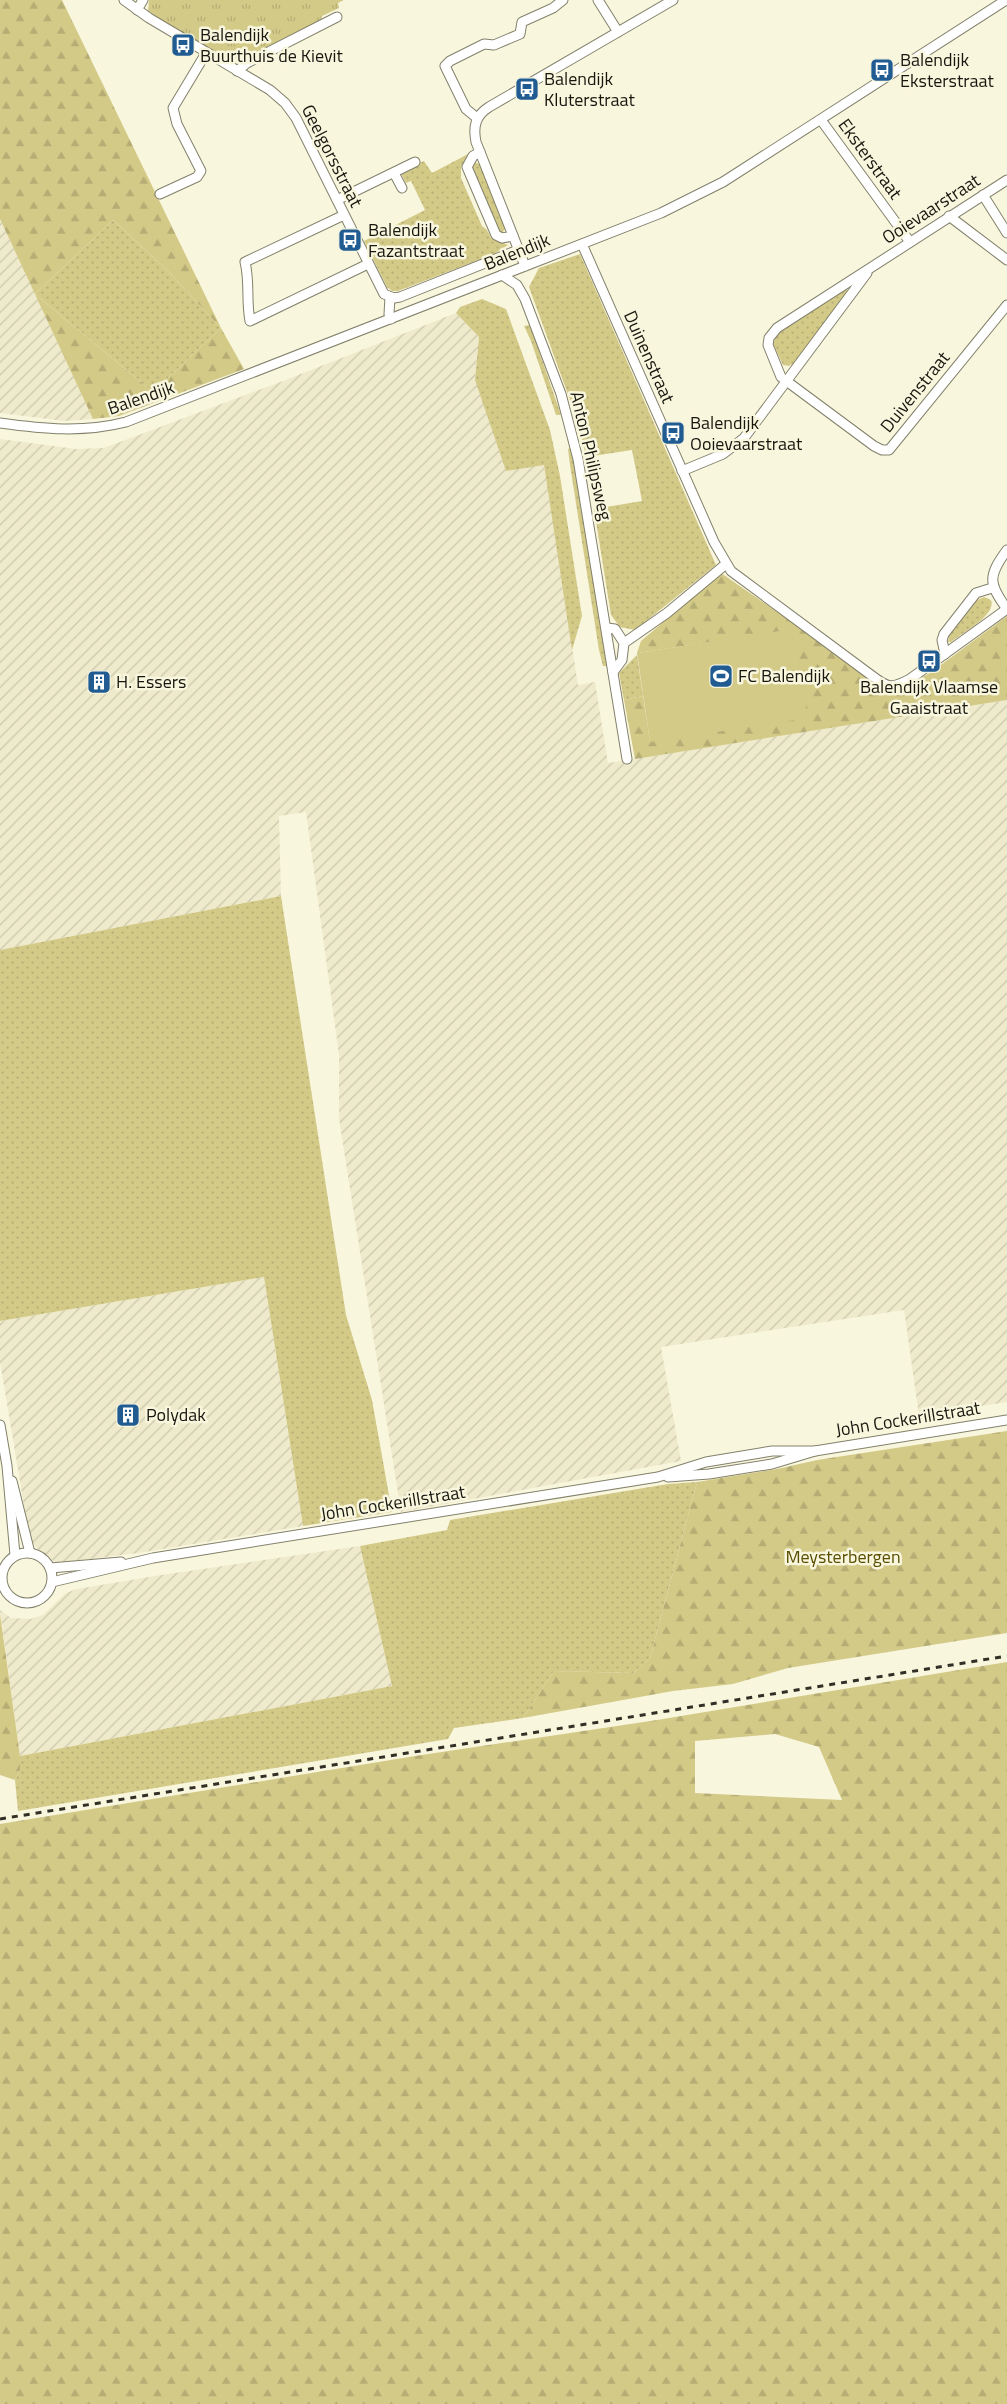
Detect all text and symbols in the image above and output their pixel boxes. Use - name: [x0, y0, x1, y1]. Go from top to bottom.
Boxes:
- place label: Balendijk Buurthuis de Kievit: [200, 21, 344, 69]
- bus stop icon: Balendijk Buurthuis de Kievit: [170, 32, 196, 58]
- place label: Balendijk Eksterstraat: [900, 46, 995, 94]
- bus stop icon: Balendijk Eksterstraat: [869, 57, 895, 83]
- place label: Balendijk Kluterstraat: [544, 65, 636, 113]
- bus stop icon: Balendijk Kluterstraat: [514, 76, 540, 102]
- street label: Geelgorsstraat: [295, 100, 370, 212]
- street label: Eksterstraat: [832, 113, 909, 205]
- street label: Ooievaarstraat: [876, 166, 986, 250]
- place label: Balendijk Fazantstraat: [368, 216, 465, 264]
- street label: Balendijk: [480, 226, 554, 277]
- bus stop icon: Balendijk Fazantstraat: [337, 227, 363, 253]
- street label: Duinenstraat: [617, 306, 682, 408]
- street label: Duivenstraat: [873, 345, 956, 438]
- street label: Balendijk: [104, 373, 178, 422]
- street label: Anton Philipsweg: [563, 389, 619, 523]
- place label: Balendijk Ooievaarstraat: [690, 409, 803, 457]
- bus stop icon: Balendijk Ooievaarstraat: [660, 420, 686, 446]
- bus stop icon: Balendijk Vlaamse Gaaistraat: [916, 648, 942, 674]
- place label: FC Balendijk: [738, 662, 830, 689]
- sports icon: FC Balendijk: [708, 663, 734, 689]
- place label: H. Essers: [116, 668, 186, 695]
- building icon: H. Essers: [86, 669, 112, 695]
- place label: Balendijk Vlaamse Gaaistraat: [860, 673, 998, 721]
- street label: John Cockerillstraat: [834, 1394, 983, 1443]
- place label: Polydak: [146, 1401, 206, 1428]
- building icon: Polydak: [115, 1402, 141, 1428]
- street label: John Cockerillstraat: [319, 1478, 468, 1527]
- park label: Meysterbergen: [785, 1543, 901, 1570]

